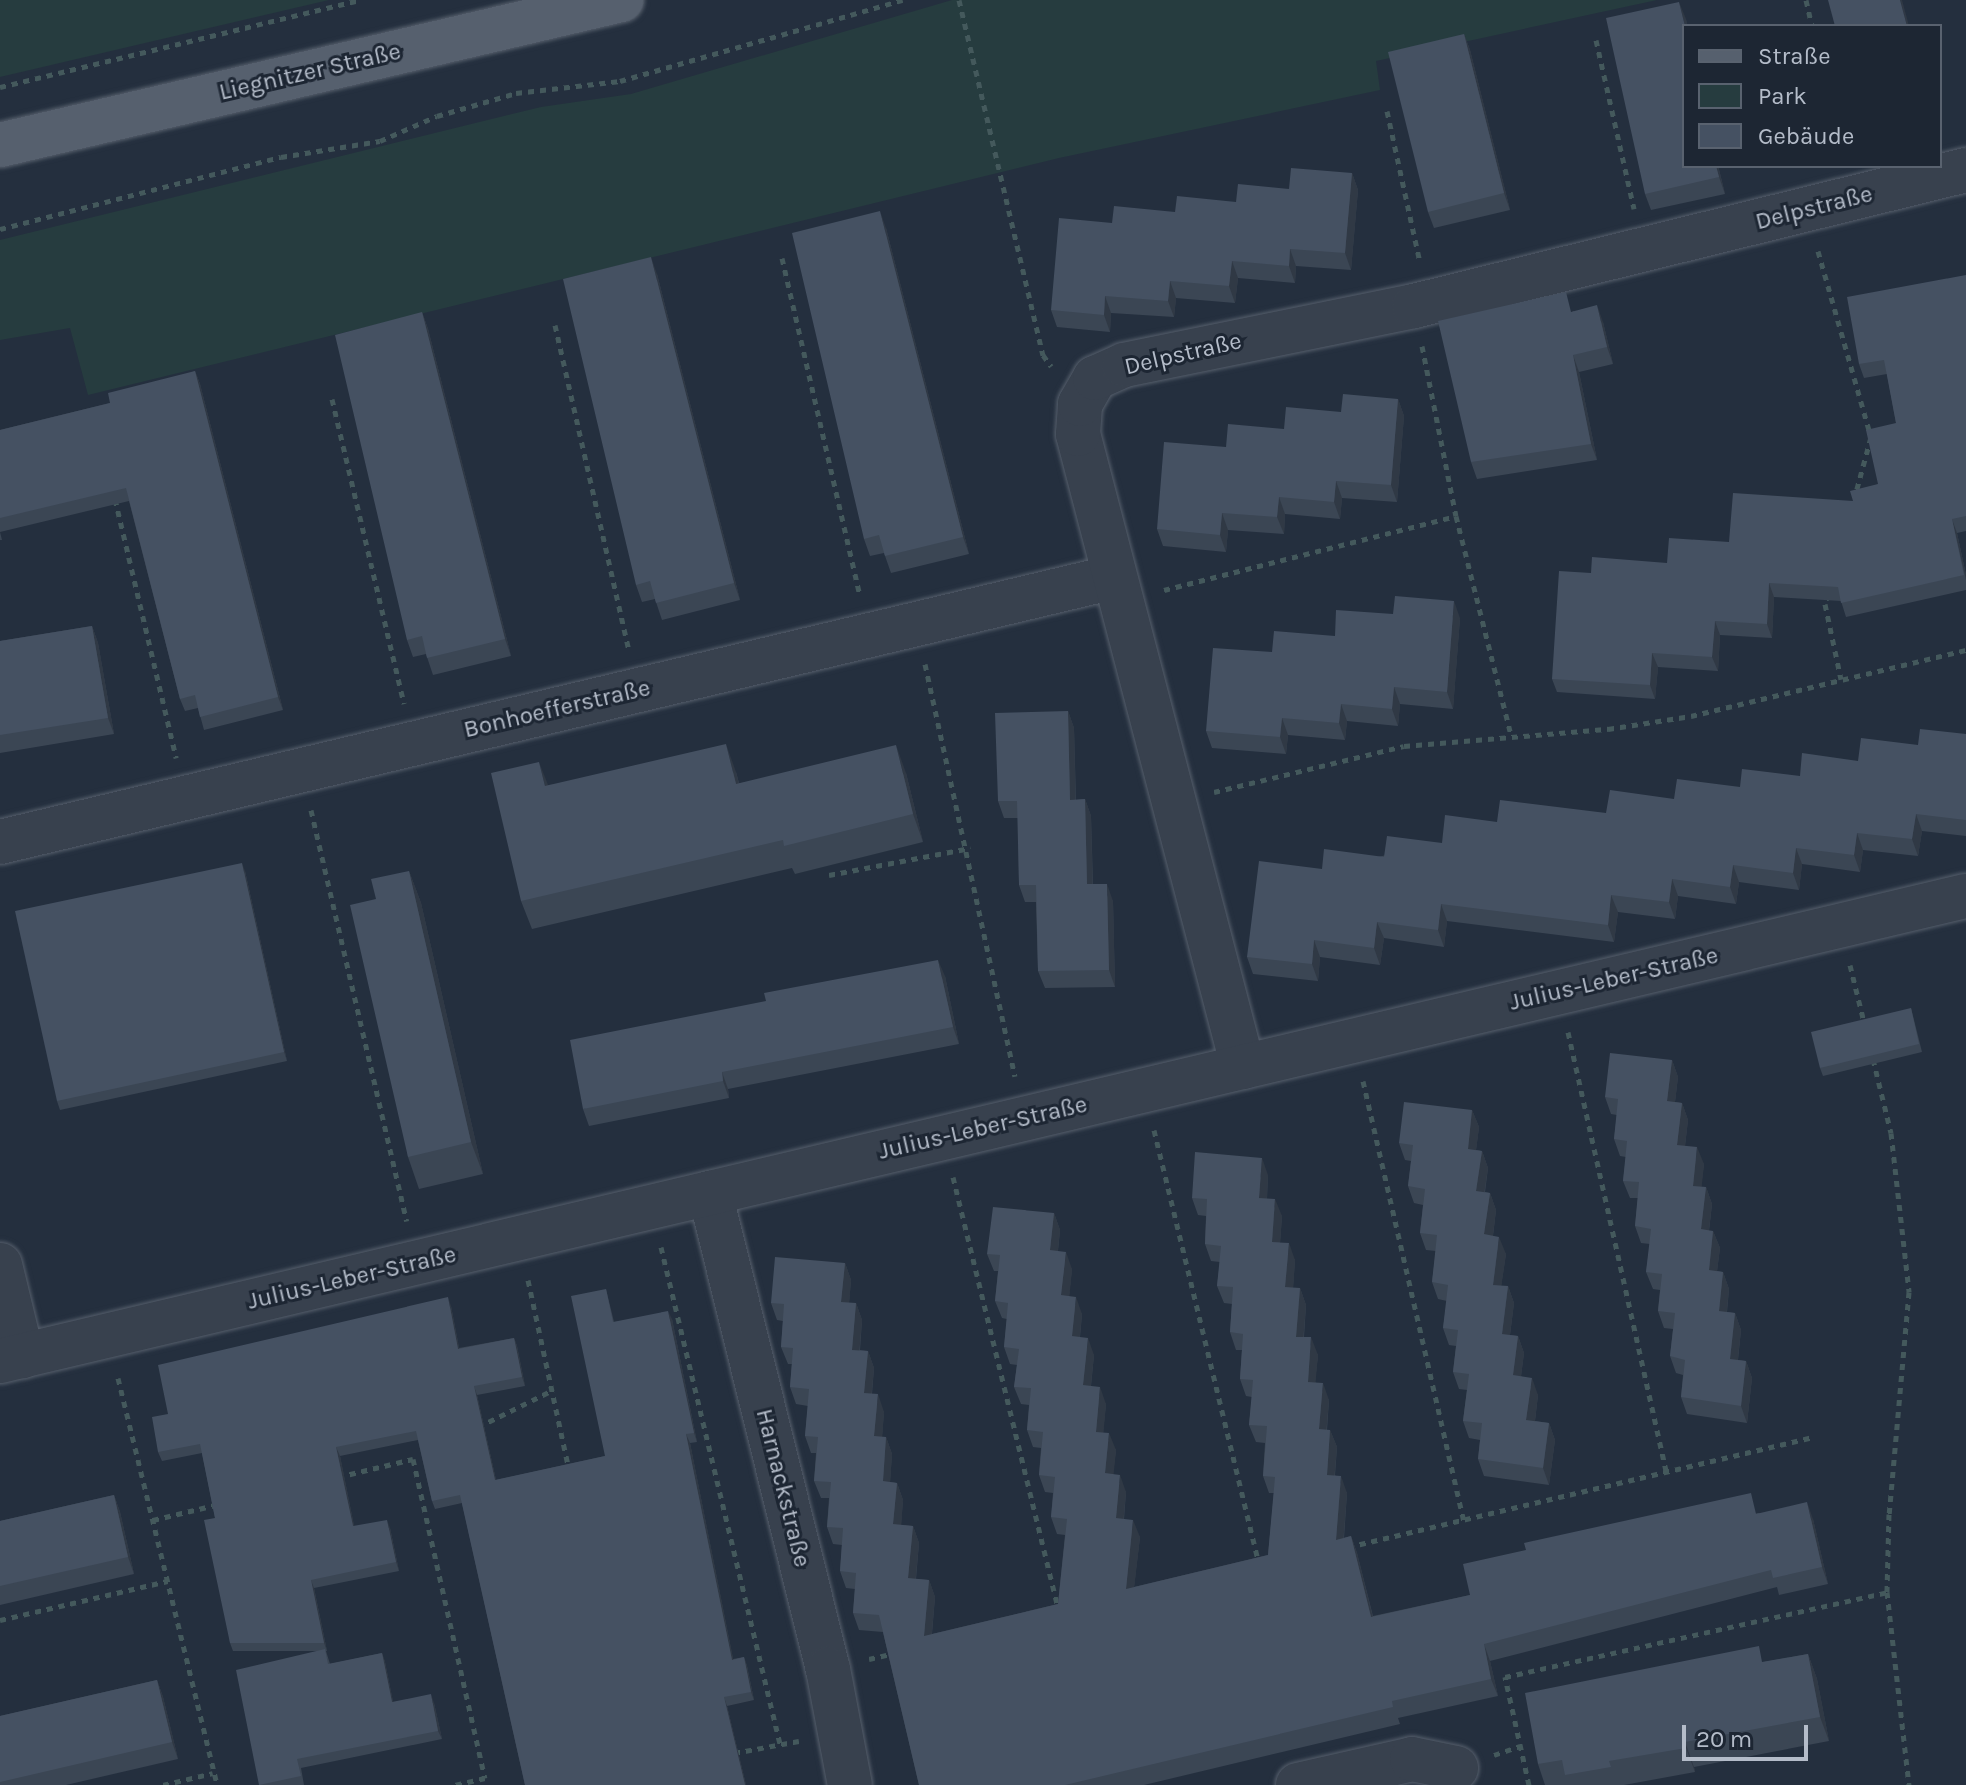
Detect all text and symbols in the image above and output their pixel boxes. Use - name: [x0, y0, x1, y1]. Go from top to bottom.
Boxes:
- legend: [1682, 24, 1942, 168]
- street label: Liegnitzer Straße: [216, 37, 404, 107]
- text: Straße: [1758, 42, 1830, 70]
- text: Park: [1758, 82, 1807, 110]
- text: Gebäude: [1758, 122, 1854, 150]
- street label: Delpstraße: [1753, 180, 1875, 236]
- street label: Delpstraße: [1122, 327, 1244, 381]
- street label: Bonhoefferstraße: [461, 674, 653, 744]
- street label: Julius-Leber-Straße: [1507, 941, 1721, 1017]
- street label: Julius-Leber-Straße: [876, 1090, 1090, 1166]
- street label: Julius-Leber-Straße: [245, 1240, 459, 1316]
- street label: Harnackstraße: [749, 1406, 817, 1570]
- scale bar: [1686, 1709, 1812, 1759]
- text: 20 m: [1696, 1725, 1752, 1753]

